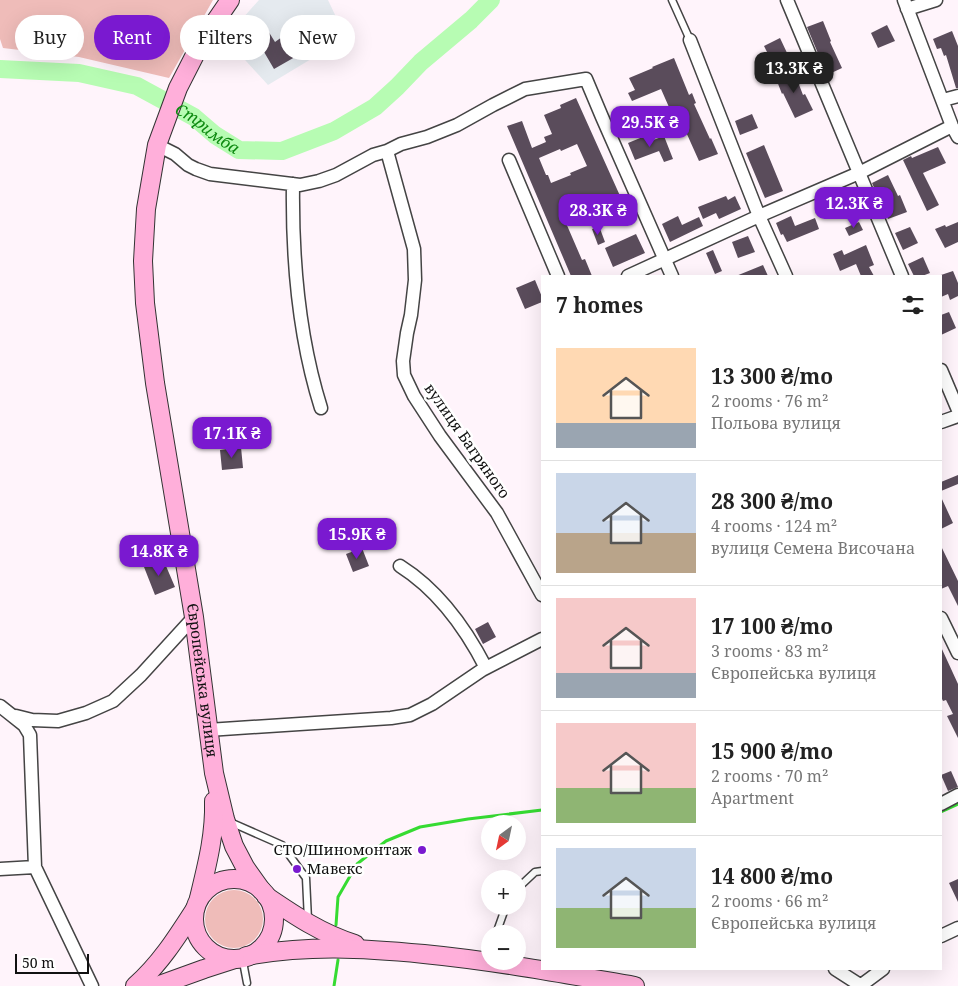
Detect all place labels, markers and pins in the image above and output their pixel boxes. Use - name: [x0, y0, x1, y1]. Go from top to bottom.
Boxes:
- pin: 13.3K ₴: [748, 52, 840, 94]
- pin: 29.5K ₴: [604, 106, 696, 148]
- pin: 12.3K ₴: [808, 186, 900, 229]
- pin: 28.3K ₴: [552, 194, 644, 236]
- pin: 17.1K ₴: [186, 416, 278, 459]
- pin: 15.9K ₴: [311, 518, 403, 560]
- pin: 14.8K ₴: [113, 534, 205, 577]
- place label: СТО/Шиномонтаж: [274, 839, 412, 859]
- marker: СТО/Шиномонтаж: [416, 844, 428, 856]
- place label: Мавекс: [307, 858, 362, 878]
- marker: Мавекс: [291, 863, 303, 875]

